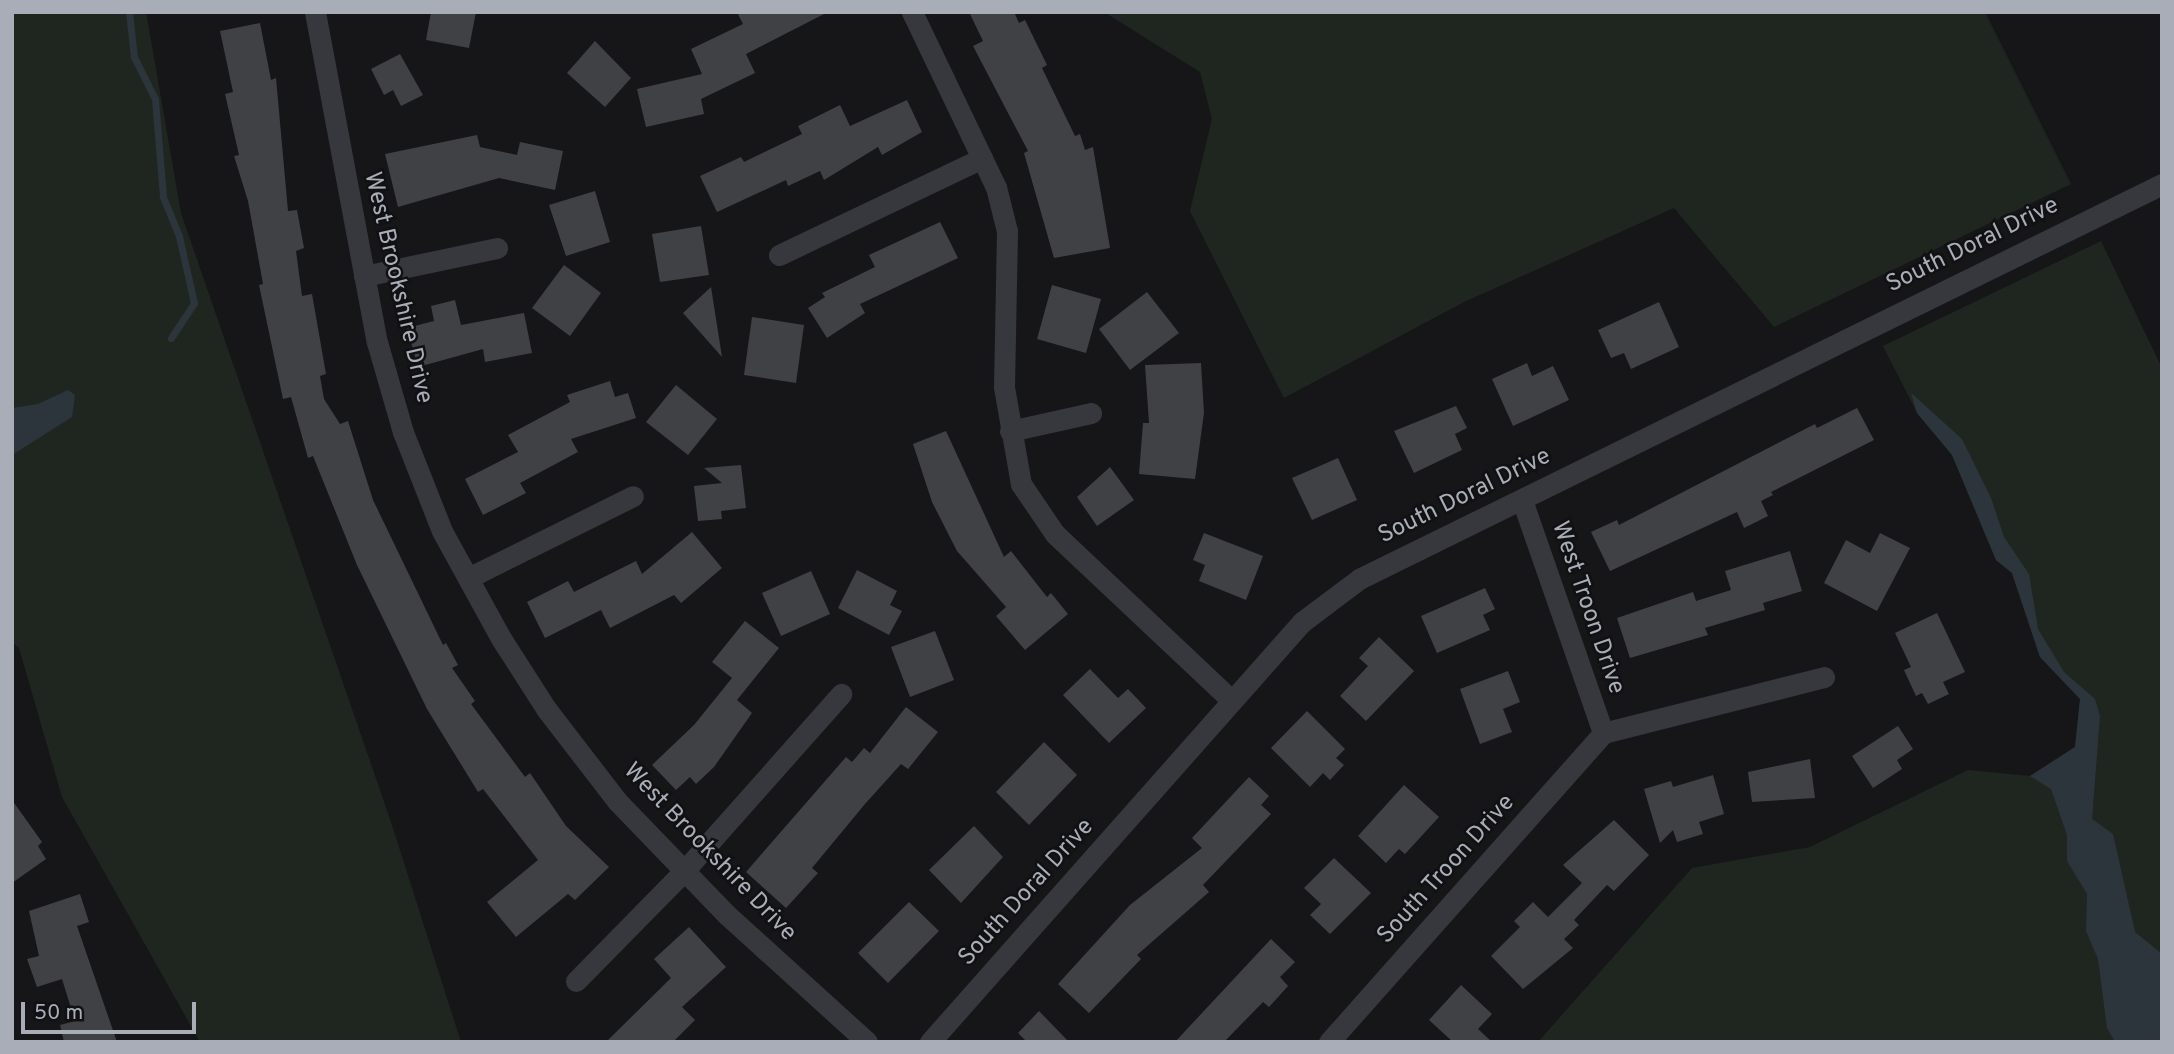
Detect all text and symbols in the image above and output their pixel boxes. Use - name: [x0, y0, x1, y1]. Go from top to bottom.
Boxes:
- street label: West Brookshire Drive: [356, 169, 438, 407]
- street label: South Doral Drive: [1882, 192, 2064, 300]
- street label: South Doral Drive: [1374, 443, 1556, 551]
- street label: West Troon Drive: [1544, 517, 1630, 699]
- street label: West Brookshire Drive: [616, 758, 802, 948]
- street label: South Troon Drive: [1372, 789, 1522, 951]
- street label: South Doral Drive: [953, 813, 1101, 973]
- scale bar: [24, 988, 200, 1032]
- text: 50 m: [34, 1000, 83, 1027]

